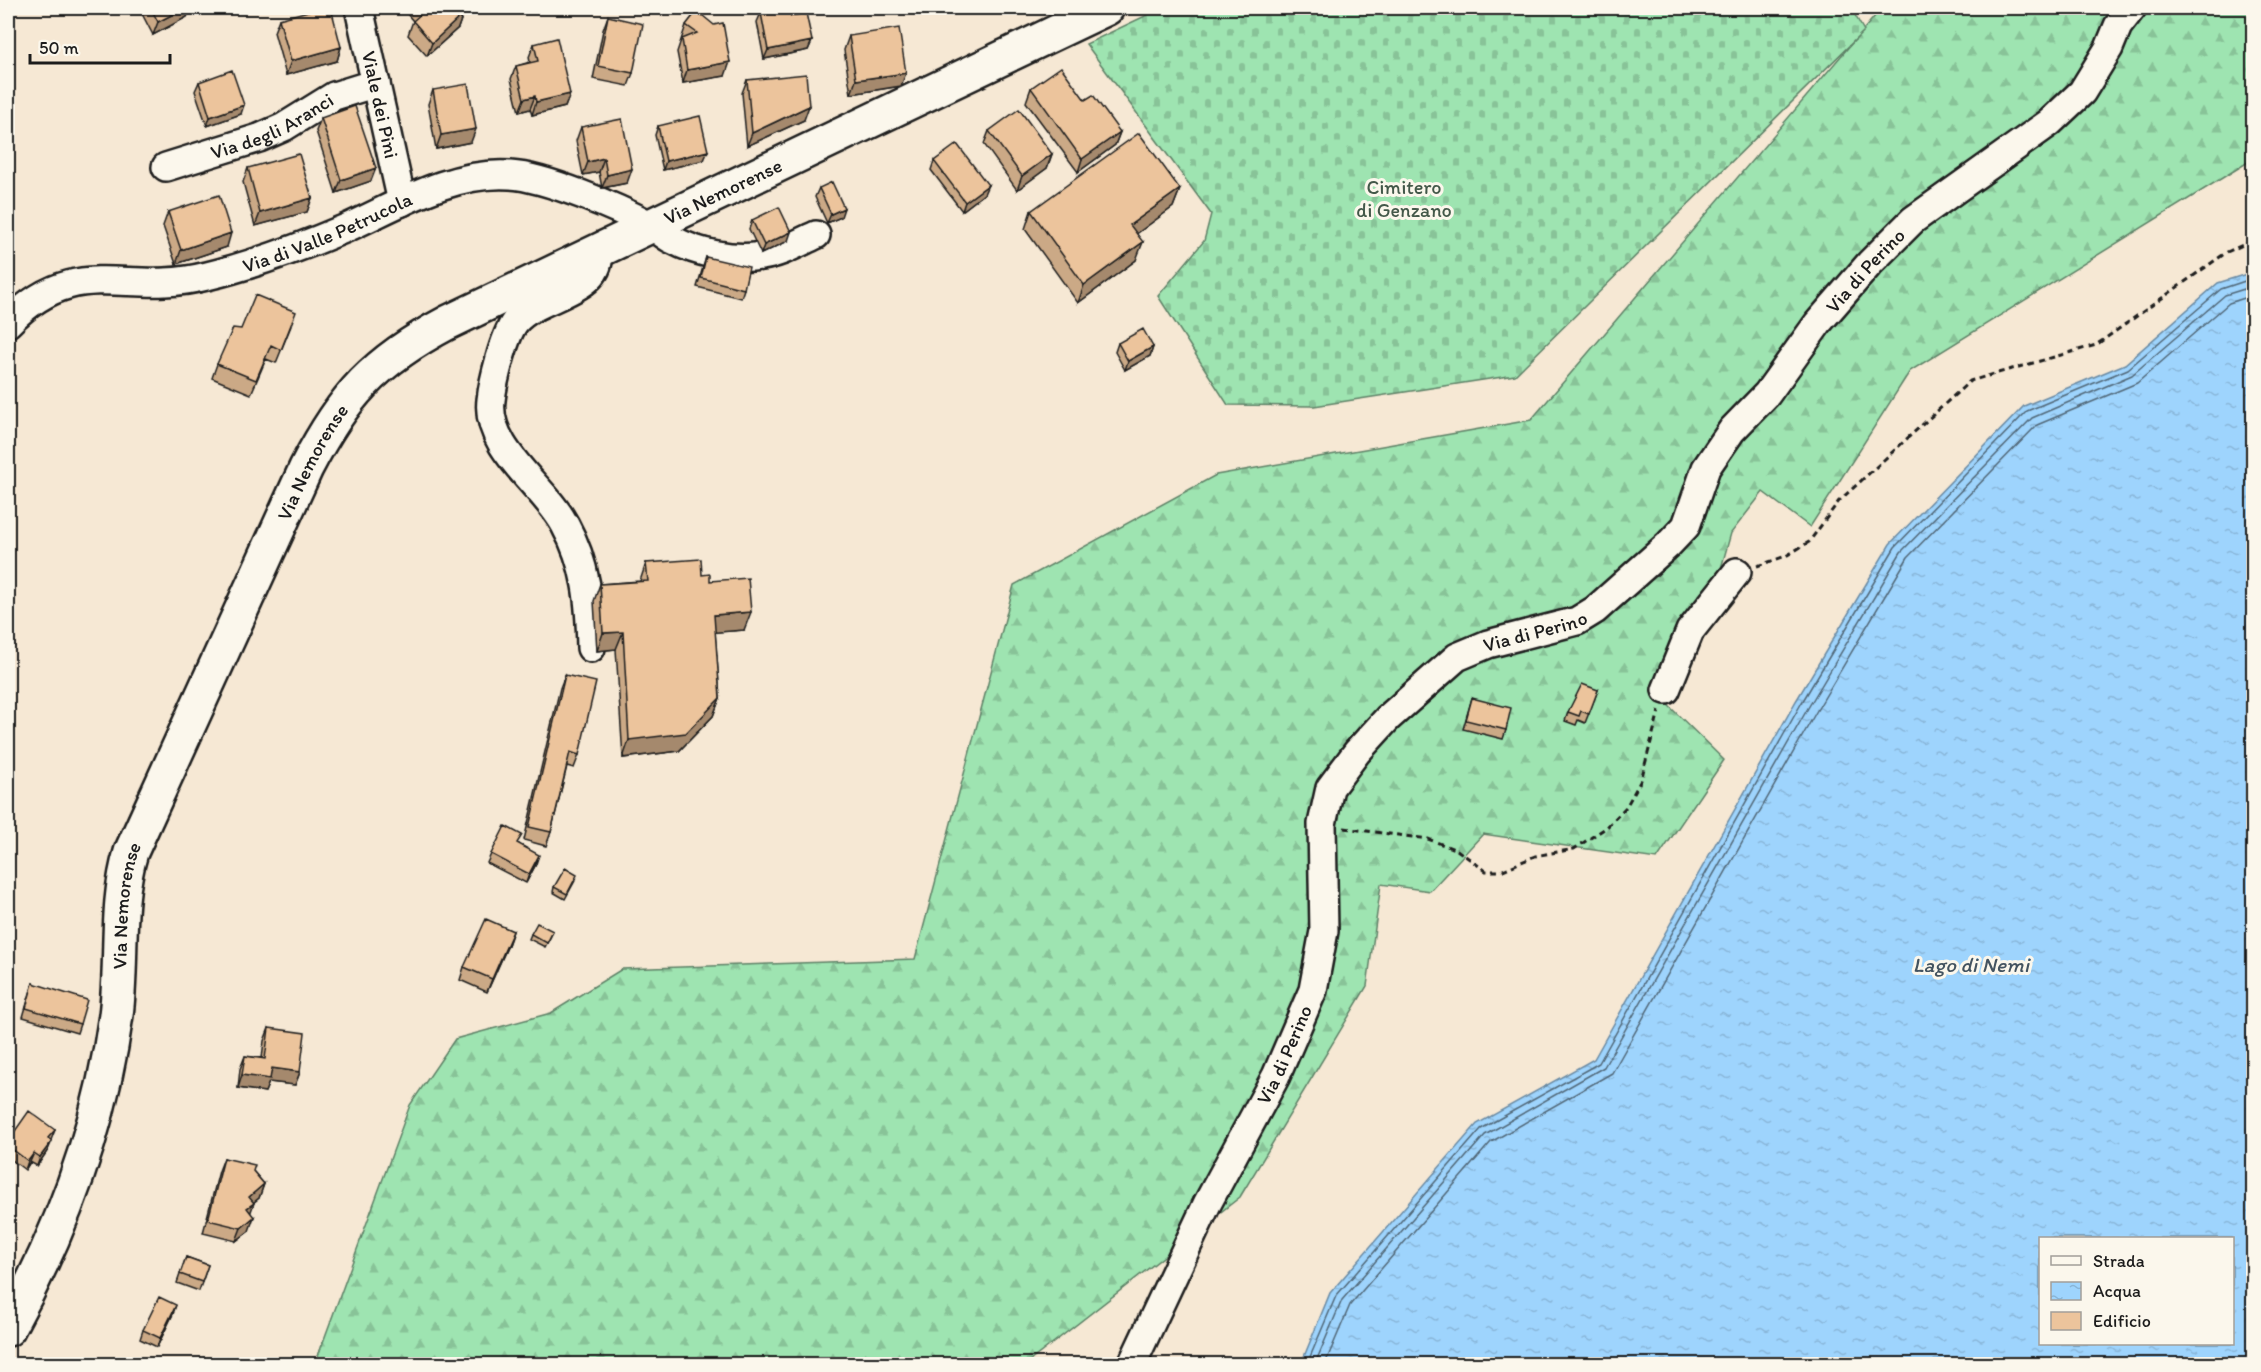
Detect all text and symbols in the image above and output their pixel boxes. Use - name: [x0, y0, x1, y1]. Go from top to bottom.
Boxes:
- scale bar: [30, 27, 170, 65]
- text: 50 m: [39, 37, 79, 59]
- street label: Viale dei Pini: [357, 49, 404, 161]
- street label: Via degli Aranci: [208, 87, 338, 164]
- street label: Via Nemorense: [660, 153, 786, 230]
- park label: Cimitero di Genzano: [1356, 175, 1452, 222]
- street label: Via di Valle Petrucola: [240, 186, 416, 278]
- street label: Via di Perino: [1820, 223, 1910, 318]
- street label: Via Nemorense: [272, 399, 353, 524]
- street label: Via di Perino: [1481, 606, 1592, 657]
- street label: Via Nemorense: [107, 838, 146, 970]
- water label: Lago di Nemi: [1913, 952, 2032, 977]
- street label: Via di Perino: [1251, 1001, 1317, 1108]
- legend: [2039, 1237, 2234, 1345]
- text: Strada: [2093, 1250, 2145, 1272]
- text: Acqua: [2093, 1280, 2141, 1302]
- text: Edificio: [2093, 1310, 2151, 1332]

